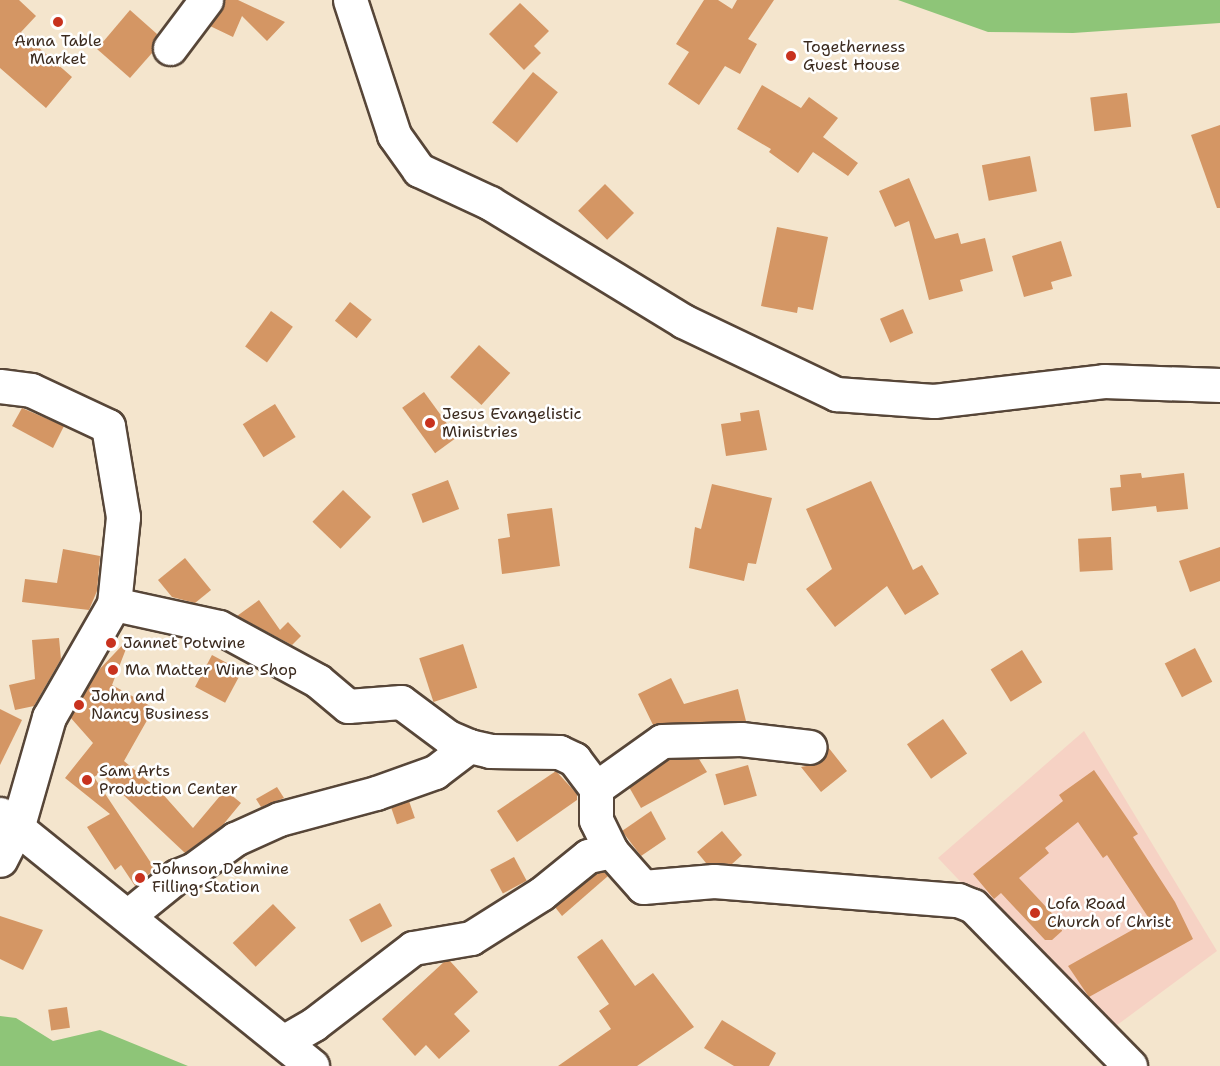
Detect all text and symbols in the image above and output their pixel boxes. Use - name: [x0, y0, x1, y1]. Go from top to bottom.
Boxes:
- marker: Anna Table Market: [51, 15, 65, 29]
- place label: Anna Table Market: [14, 31, 102, 69]
- place label: Togetherness Guest House: [803, 37, 906, 75]
- marker: Togetherness Guest House: [784, 49, 798, 63]
- place label: Jesus Evangelistic Ministries: [442, 404, 582, 442]
- marker: Jesus Evangelistic Ministries: [423, 416, 437, 430]
- place label: Jannet Potwine: [123, 633, 245, 653]
- marker: Jannet Potwine: [104, 636, 118, 650]
- place label: Ma Matter Wine Shop: [125, 660, 297, 680]
- marker: Ma Matter Wine Shop: [106, 663, 120, 677]
- place label: John and Nancy Business: [91, 686, 209, 724]
- marker: John and Nancy Business: [72, 698, 86, 712]
- place label: Sam Arts Production Center: [99, 761, 238, 799]
- marker: Sam Arts Production Center: [80, 773, 94, 787]
- place label: Johnson Dehmine Filling Station: [152, 859, 289, 897]
- marker: Johnson Dehmine Filling Station: [133, 871, 147, 885]
- place label: Lofa Road Church of Christ: [1047, 894, 1171, 932]
- marker: Lofa Road Church of Christ: [1028, 906, 1042, 920]

